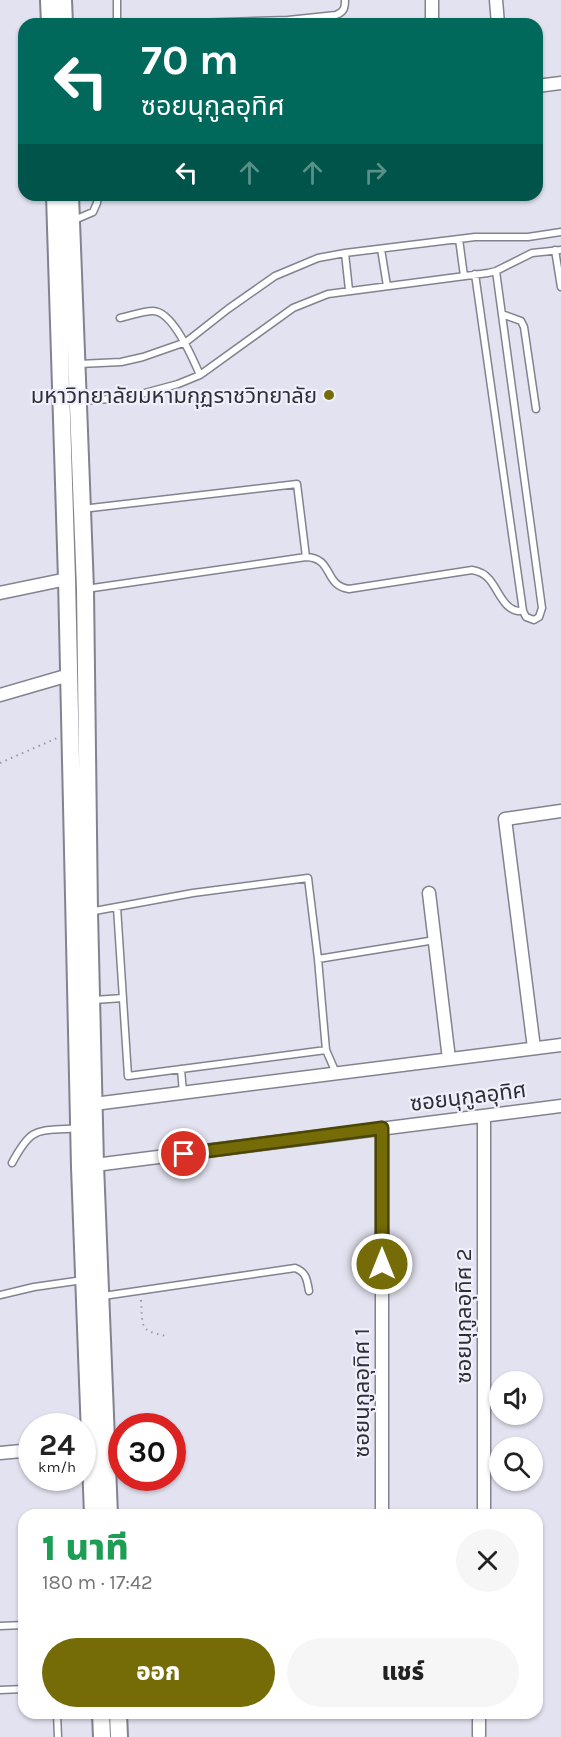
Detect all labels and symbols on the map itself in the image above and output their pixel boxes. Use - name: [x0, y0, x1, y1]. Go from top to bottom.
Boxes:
- place label: มหาวิทยาลัยมหามกุฏราชวิทยาลัย: [31, 383, 317, 409]
- marker: มหาวิทยาลัยมหามกุฏราชวิทยาลัย: [322, 388, 336, 402]
- street label: ซอยนุกูลอุทิศ: [408, 1077, 528, 1117]
- pin: [158, 1128, 209, 1179]
- position arrow: [350, 1232, 414, 1296]
- street label: ซอยนุกูลอุทิศ 2: [451, 1249, 477, 1384]
- street label: ซอยนุกูลอุทิศ 1: [349, 1328, 375, 1458]
- speed limit sign: 30: [108, 1413, 186, 1491]

